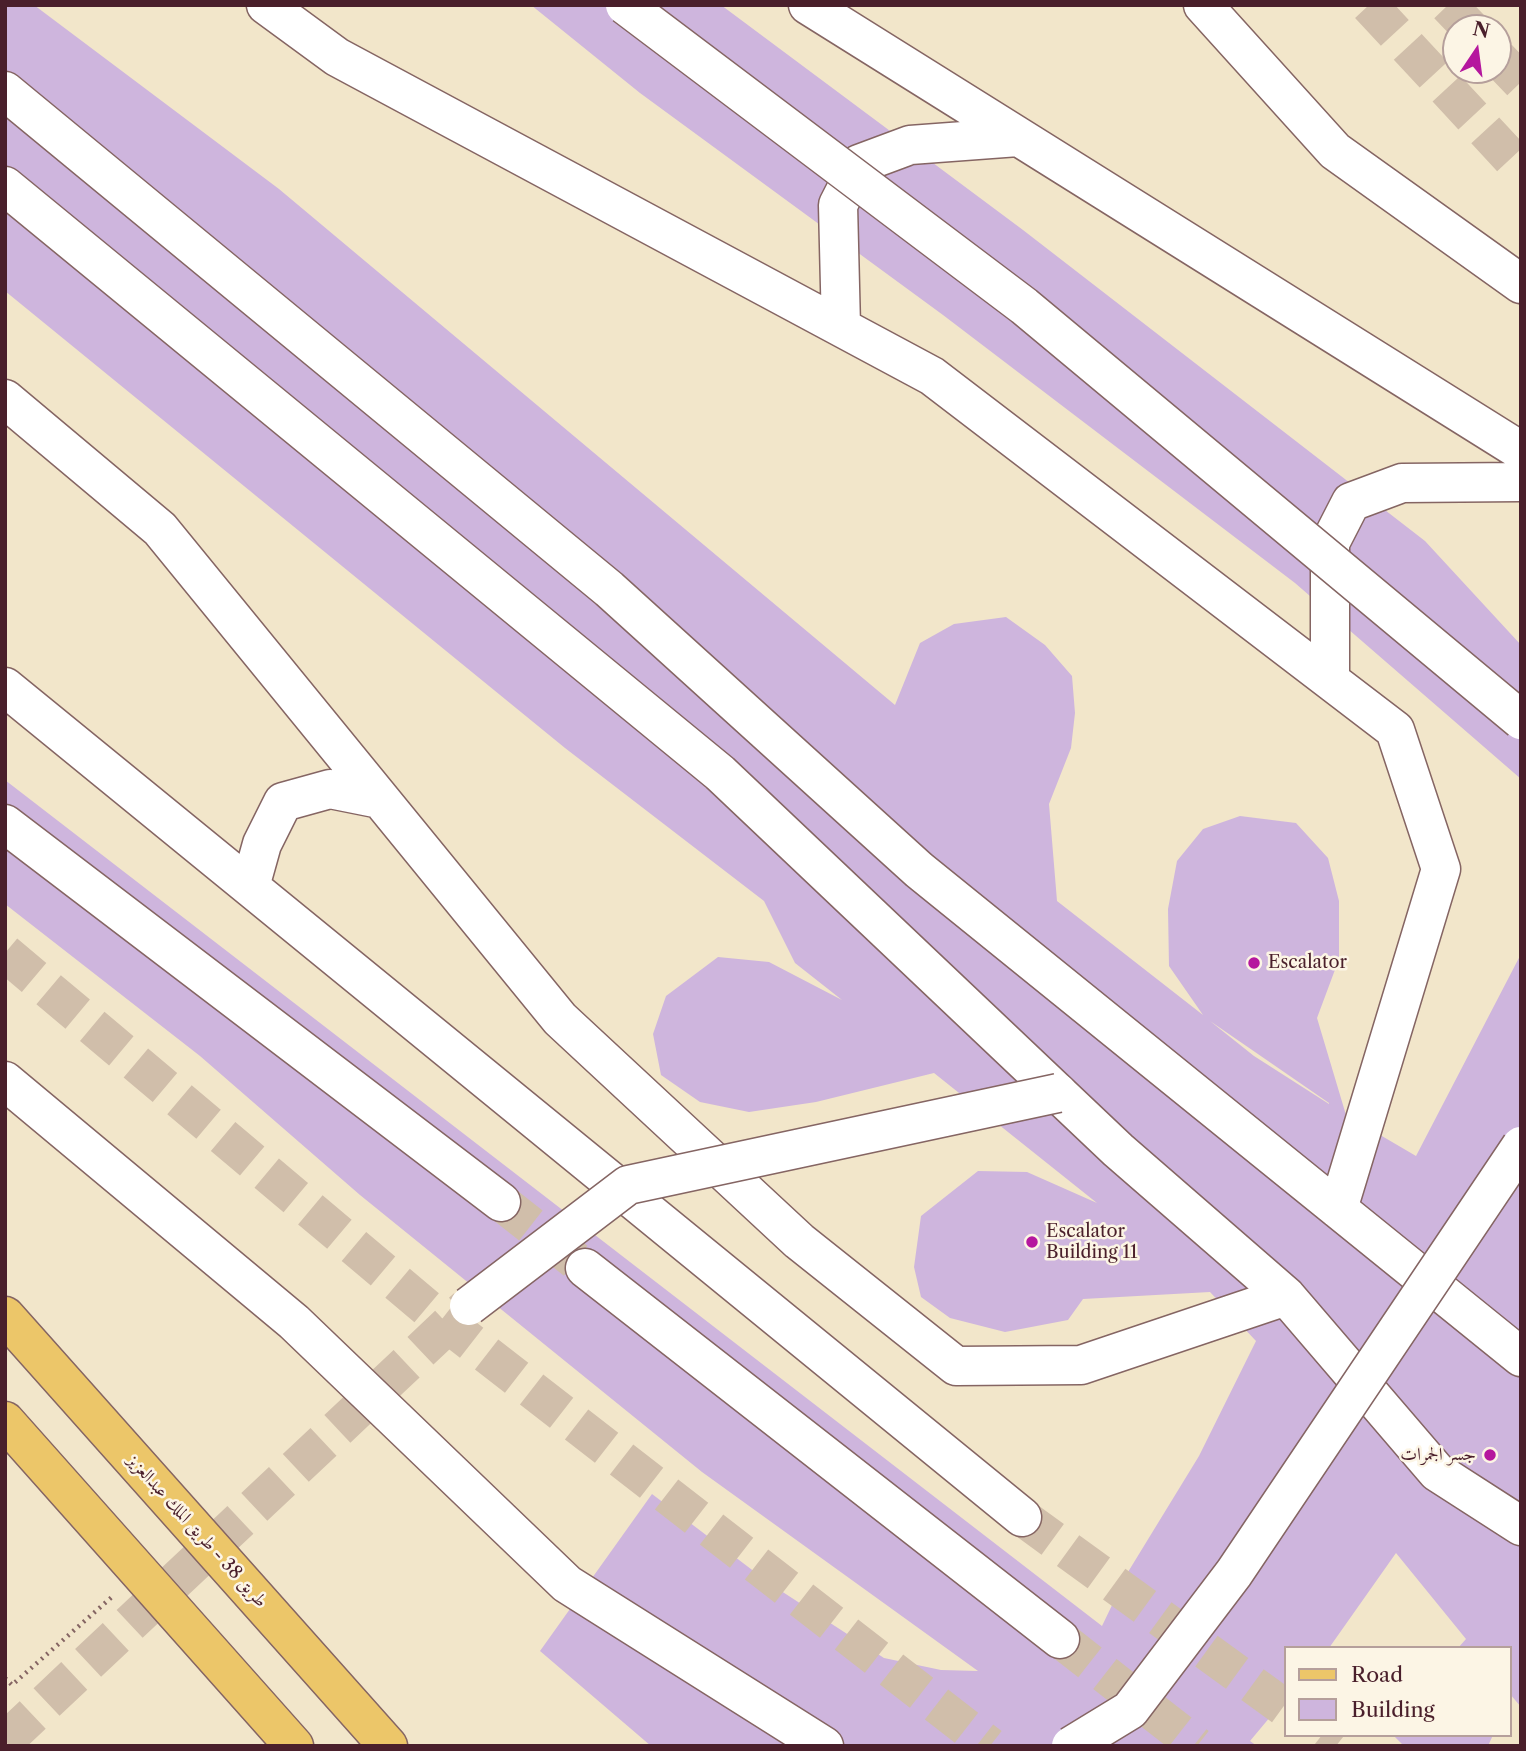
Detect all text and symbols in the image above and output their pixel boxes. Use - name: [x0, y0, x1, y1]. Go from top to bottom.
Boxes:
- north arrow: [1442, 14, 1512, 84]
- text: N: [1471, 17, 1492, 43]
- place label: Escalator: [1268, 952, 1347, 974]
- marker: Escalator: [1246, 955, 1262, 971]
- place label: Escalator Building 11: [1046, 1221, 1138, 1264]
- marker: Escalator Building 11: [1024, 1234, 1040, 1250]
- place label: جسر الجمرات: [1400, 1444, 1476, 1466]
- marker: جسر الجمرات: [1482, 1447, 1498, 1463]
- street label: طريق 38 - طريق الملك عبدالعزيز: [123, 1450, 271, 1612]
- legend: [1284, 1646, 1512, 1737]
- text: Road: [1351, 1662, 1403, 1687]
- text: Building: [1351, 1697, 1435, 1722]

